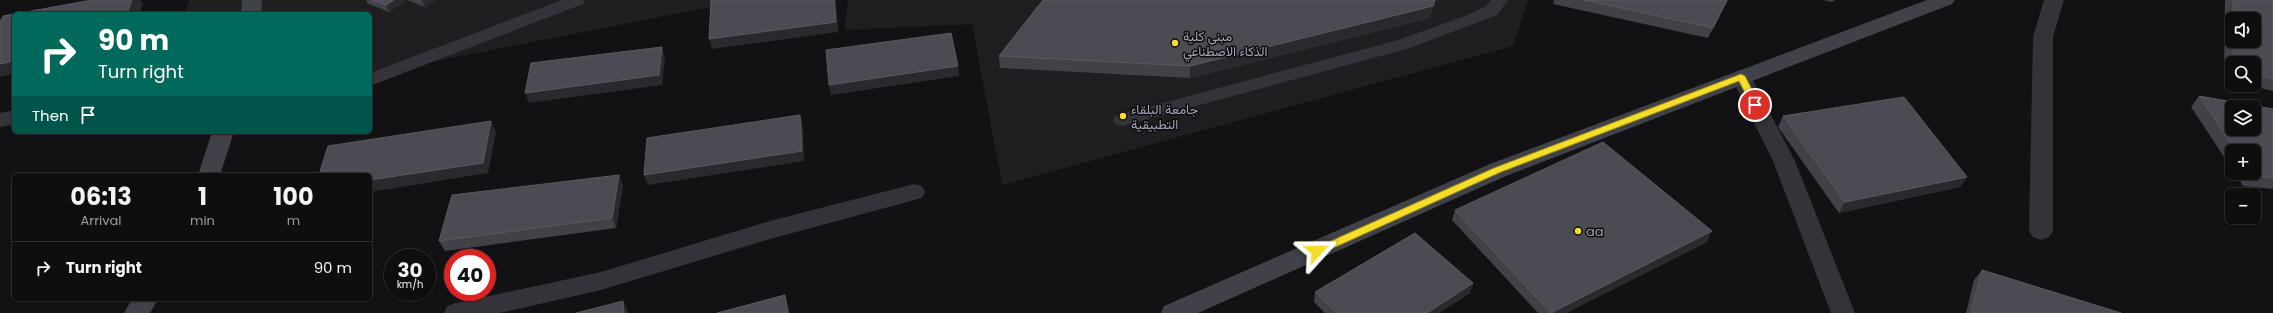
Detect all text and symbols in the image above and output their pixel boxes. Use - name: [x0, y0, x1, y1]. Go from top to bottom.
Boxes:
- map controls: [2225, 12, 2261, 224]
- button: sound: [2225, 12, 2261, 48]
- text: 90 m: [98, 21, 169, 60]
- place label: مبنى كلية الذكاء الاصطناعي: [1183, 27, 1267, 62]
- icon: right: [32, 28, 84, 80]
- marker: مبنى كلية الذكاء الاصطناعي: [1170, 38, 1180, 48]
- button: search: [2225, 56, 2261, 92]
- text: Turn right: [98, 59, 184, 84]
- pin: [1738, 88, 1772, 122]
- icon: arrive: [1744, 94, 1766, 116]
- place label: جامعة البلقاء التطبيقية: [1131, 100, 1199, 134]
- button: layers: [2225, 100, 2261, 136]
- icon: arrive: [77, 104, 99, 126]
- text: Then: [32, 105, 69, 126]
- marker: جامعة البلقاء التطبيقية: [1118, 111, 1128, 121]
- button: +: [2225, 144, 2261, 180]
- text: 06:13: [70, 180, 132, 213]
- text: 1: [198, 180, 207, 213]
- text: 100: [273, 180, 314, 213]
- button: −: [2225, 188, 2261, 224]
- text: Arrival: [81, 211, 121, 230]
- text: min: [190, 211, 215, 230]
- text: m: [287, 211, 300, 230]
- place label: aa: [1586, 222, 1604, 241]
- marker: aa: [1573, 226, 1583, 236]
- position arrow: [1296, 230, 1338, 272]
- speed limit sign: 40: [444, 249, 496, 301]
- text: 30: [397, 256, 423, 284]
- icon: right: [32, 257, 54, 279]
- text: Turn right: [66, 257, 142, 278]
- text: 90 m: [314, 257, 352, 278]
- text: km/h: [397, 277, 423, 292]

